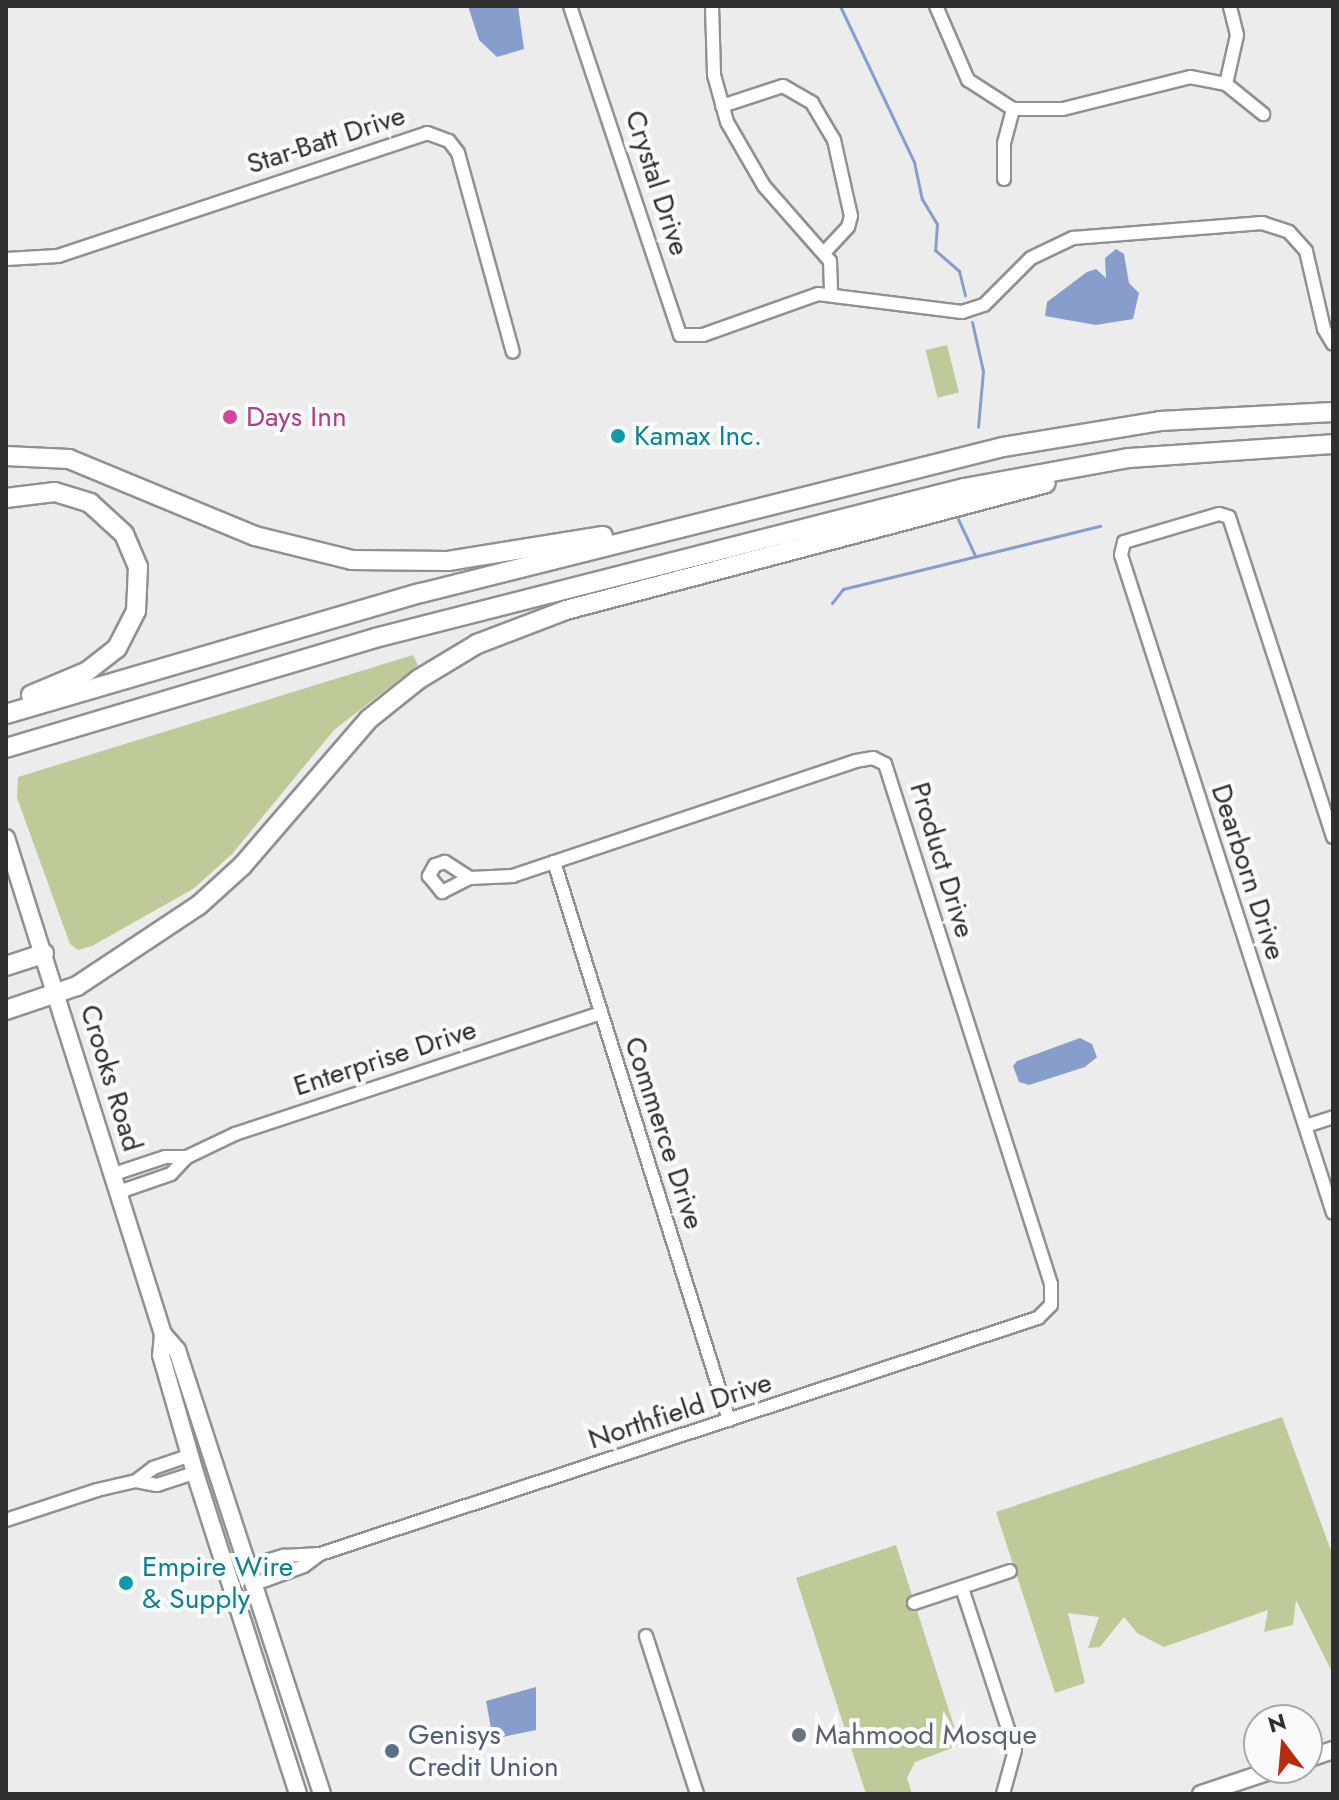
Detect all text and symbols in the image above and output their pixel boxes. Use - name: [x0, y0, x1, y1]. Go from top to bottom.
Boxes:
- street label: Star-Batt Drive: [243, 99, 409, 181]
- street label: Crystal Drive: [618, 106, 696, 260]
- place label: Days Inn: [246, 400, 347, 434]
- marker: Days Inn: [221, 408, 239, 426]
- place label: Kamax Inc.: [634, 419, 762, 453]
- marker: Kamax Inc.: [609, 427, 627, 445]
- street label: Product Drive: [902, 778, 982, 942]
- street label: Dearborn Drive: [1204, 780, 1292, 964]
- street label: Crooks Road: [73, 1001, 149, 1155]
- street label: Enterprise Drive: [289, 1013, 481, 1103]
- street label: Commerce Drive: [617, 1033, 711, 1233]
- street label: Northfield Drive: [584, 1366, 776, 1456]
- place label: Empire Wire & Supply: [142, 1550, 293, 1616]
- marker: Empire Wire & Supply: [117, 1574, 135, 1592]
- north arrow: [1243, 1704, 1323, 1784]
- text: N: [1264, 1705, 1290, 1741]
- place label: Genisys Credit Union: [408, 1718, 559, 1784]
- place label: Mahmood Mosque: [815, 1718, 1037, 1752]
- marker: Mahmood Mosque: [790, 1726, 808, 1744]
- marker: Genisys Credit Union: [383, 1742, 401, 1760]

